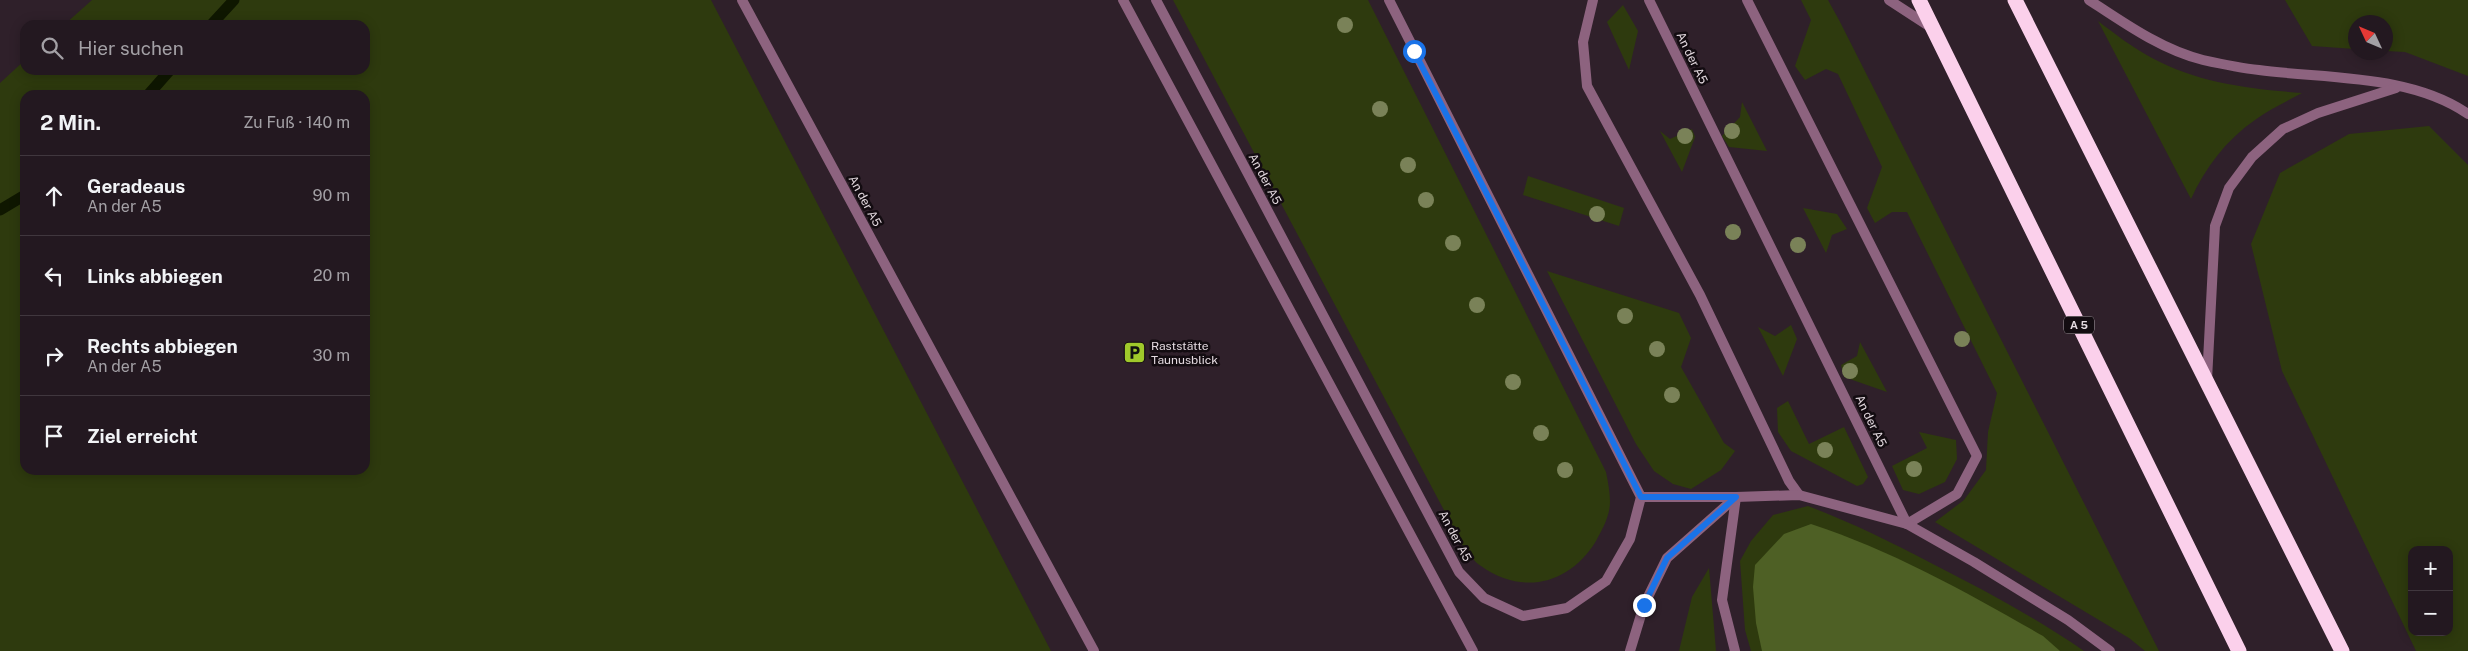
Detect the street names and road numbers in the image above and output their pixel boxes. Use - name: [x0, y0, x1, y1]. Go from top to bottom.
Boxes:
- street label: An der A5: [1673, 30, 1711, 86]
- street label: An der A5: [1246, 151, 1284, 207]
- street label: An der A5: [846, 173, 884, 229]
- road number: A 5: [2064, 316, 2094, 334]
- street label: An der A5: [1852, 393, 1890, 449]
- street label: An der A5: [1436, 508, 1474, 564]

